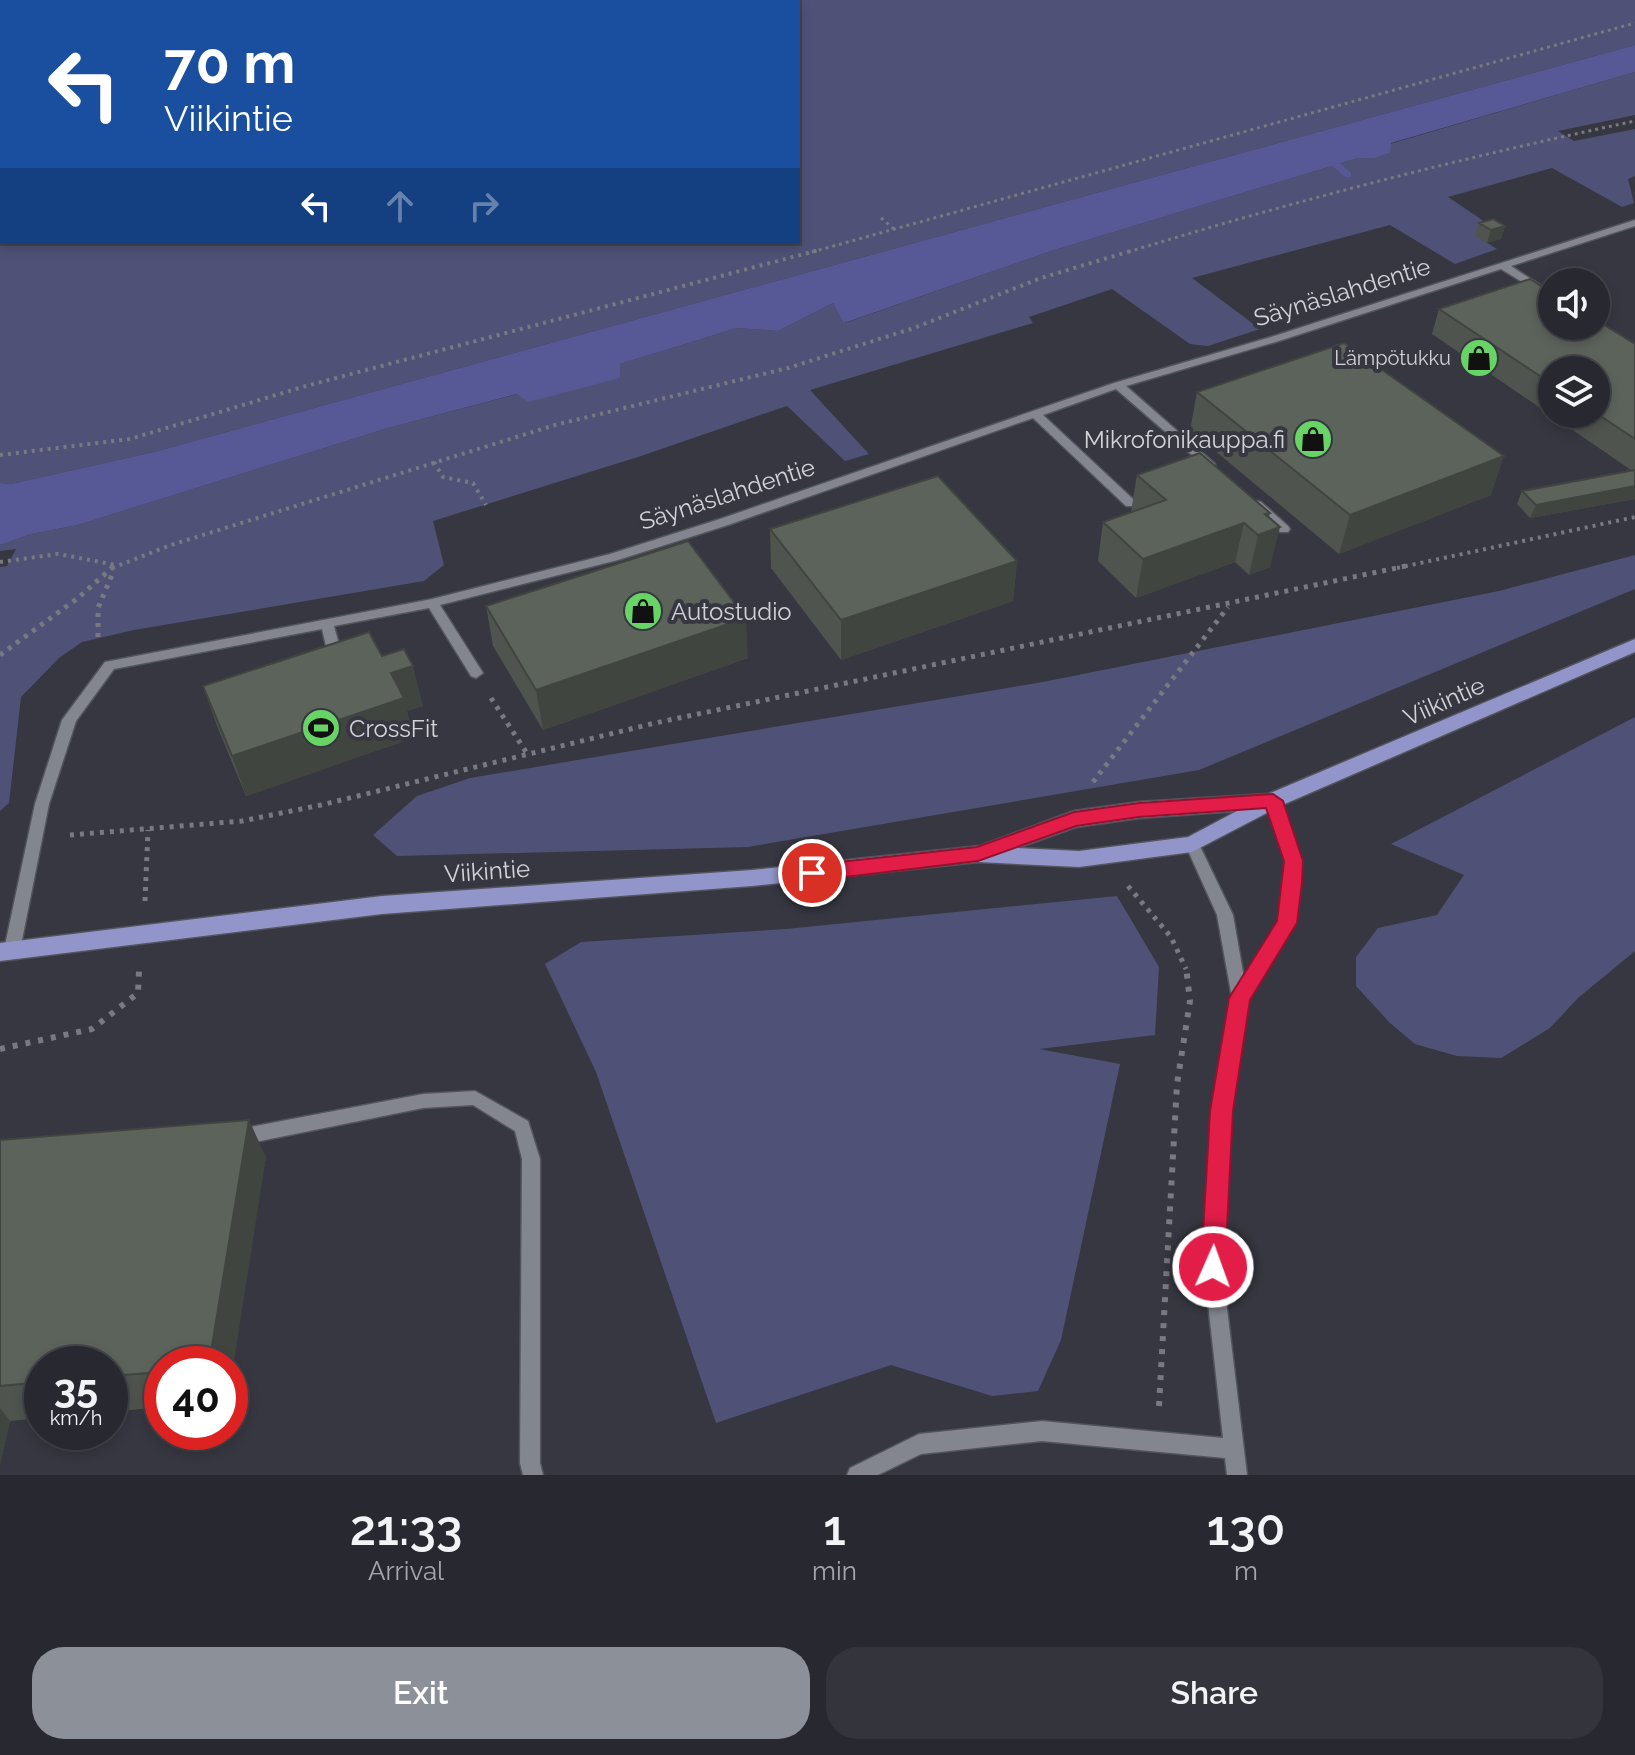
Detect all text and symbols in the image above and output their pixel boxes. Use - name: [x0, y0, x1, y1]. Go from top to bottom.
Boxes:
- text: 70 m: [164, 30, 295, 96]
- icon: left: [32, 32, 136, 136]
- text: Viikintie: [164, 97, 293, 139]
- icon: left: [294, 184, 338, 228]
- icon: ahead: [378, 184, 422, 228]
- icon: right: [462, 184, 506, 228]
- street label: Säynäslahdentie: [1250, 251, 1434, 333]
- map controls: [1538, 268, 1610, 428]
- button: sound: [1538, 268, 1610, 340]
- shop icon: Lämpötukku: [1458, 337, 1500, 379]
- place label: Lämpötukku: [1334, 346, 1451, 370]
- button: layers: [1538, 356, 1610, 428]
- shop icon: Mikrofonikauppa.fi: [1292, 418, 1334, 460]
- place label: Mikrofonikauppa.fi: [1084, 425, 1285, 454]
- street label: Säynäslahdentie: [636, 452, 818, 536]
- shop icon: Autostudio: [622, 590, 664, 632]
- place label: Autostudio: [671, 597, 792, 626]
- street label: Viikintie: [1399, 670, 1489, 732]
- sports icon: CrossFit: [300, 707, 342, 749]
- place label: CrossFit: [349, 714, 438, 743]
- pin: [778, 839, 846, 907]
- icon: arrive: [790, 851, 834, 895]
- street label: Viikintie: [443, 854, 531, 888]
- position arrow: [1171, 1225, 1255, 1309]
- speed limit sign: 40: [144, 1346, 248, 1450]
- text: 35: [54, 1364, 98, 1411]
- text: km/h: [50, 1406, 102, 1430]
- text: 21:33: [350, 1500, 462, 1556]
- text: 1: [823, 1500, 846, 1556]
- text: 130: [1207, 1500, 1285, 1556]
- text: Arrival: [368, 1556, 444, 1586]
- text: min: [812, 1556, 857, 1586]
- text: m: [1234, 1556, 1258, 1586]
- button: Exit: [32, 1647, 810, 1739]
- button: Share: [826, 1647, 1603, 1739]

